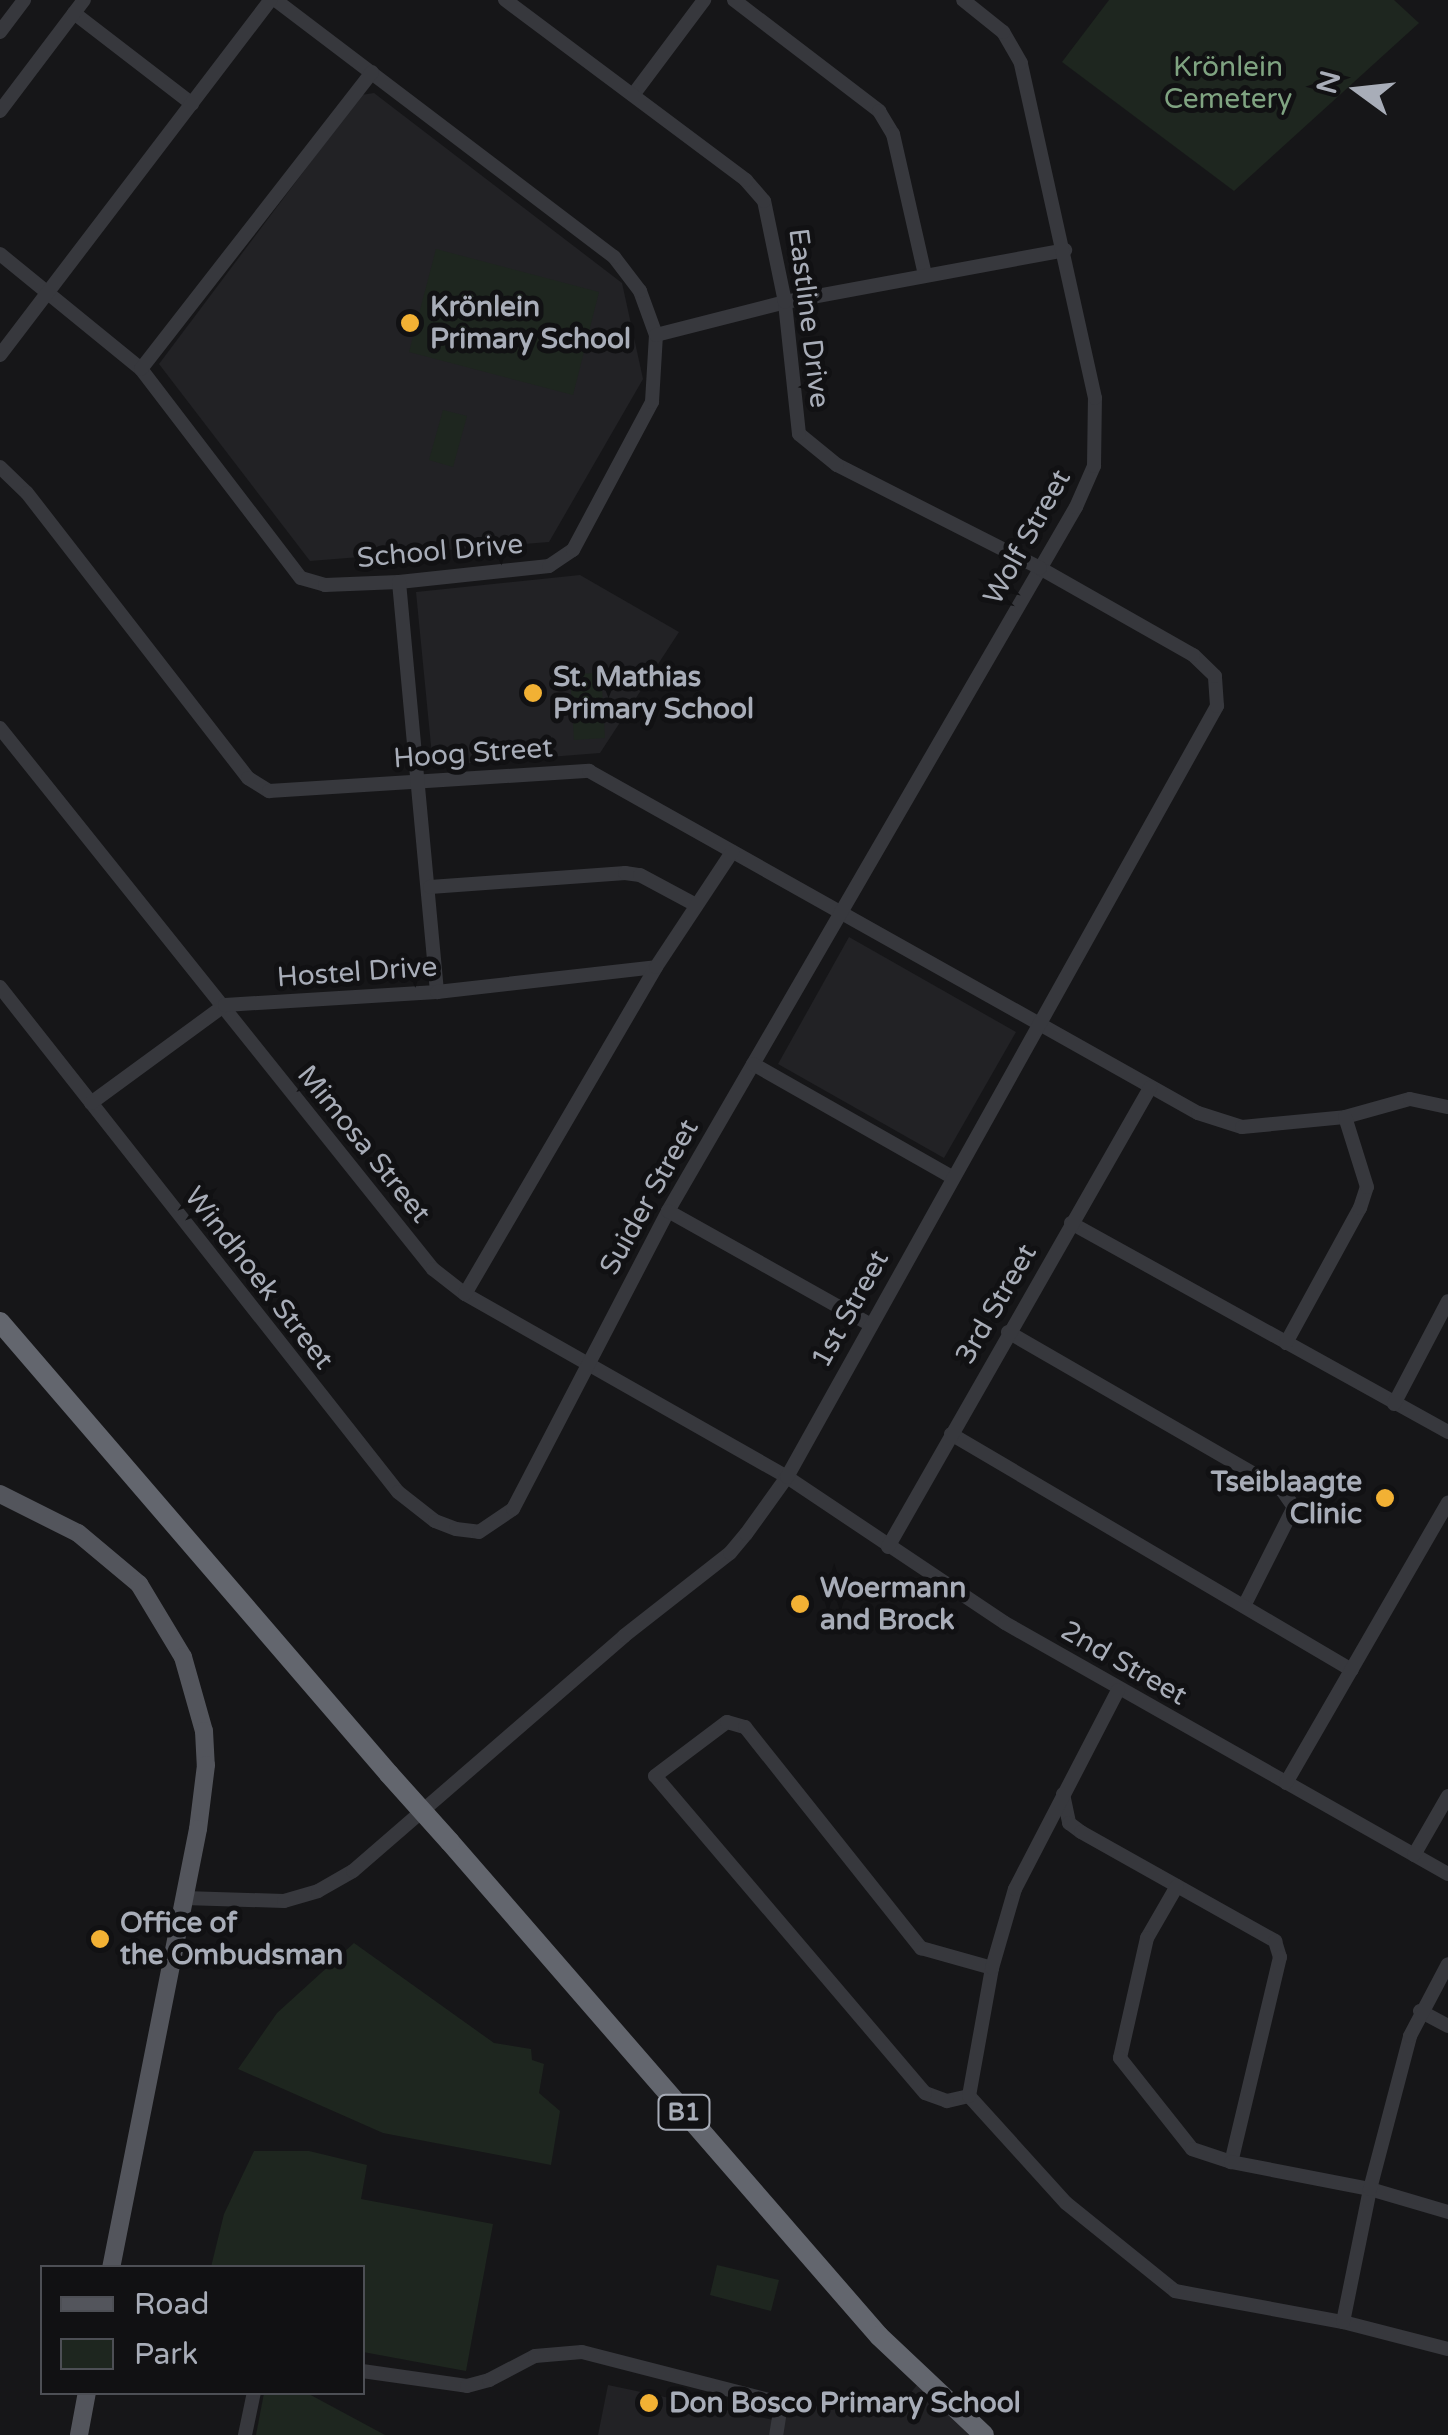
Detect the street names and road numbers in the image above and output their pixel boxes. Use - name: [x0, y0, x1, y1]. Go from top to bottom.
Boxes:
- street label: Eastline Drive: [781, 226, 837, 410]
- street label: Wolf Street: [976, 464, 1078, 610]
- street label: School Drive: [356, 527, 524, 575]
- street label: Hoog Street: [392, 731, 554, 775]
- street label: Hostel Drive: [276, 950, 438, 994]
- street label: Mimosa Street: [290, 1058, 438, 1230]
- street label: Suider Street: [592, 1113, 706, 1281]
- street label: Windhoek Street: [177, 1180, 341, 1376]
- street label: 3rd Street: [948, 1238, 1044, 1370]
- street label: 1st Street: [804, 1244, 896, 1374]
- street label: 2nd Street: [1055, 1614, 1193, 1712]
- road number: B1: [656, 2092, 712, 2132]

